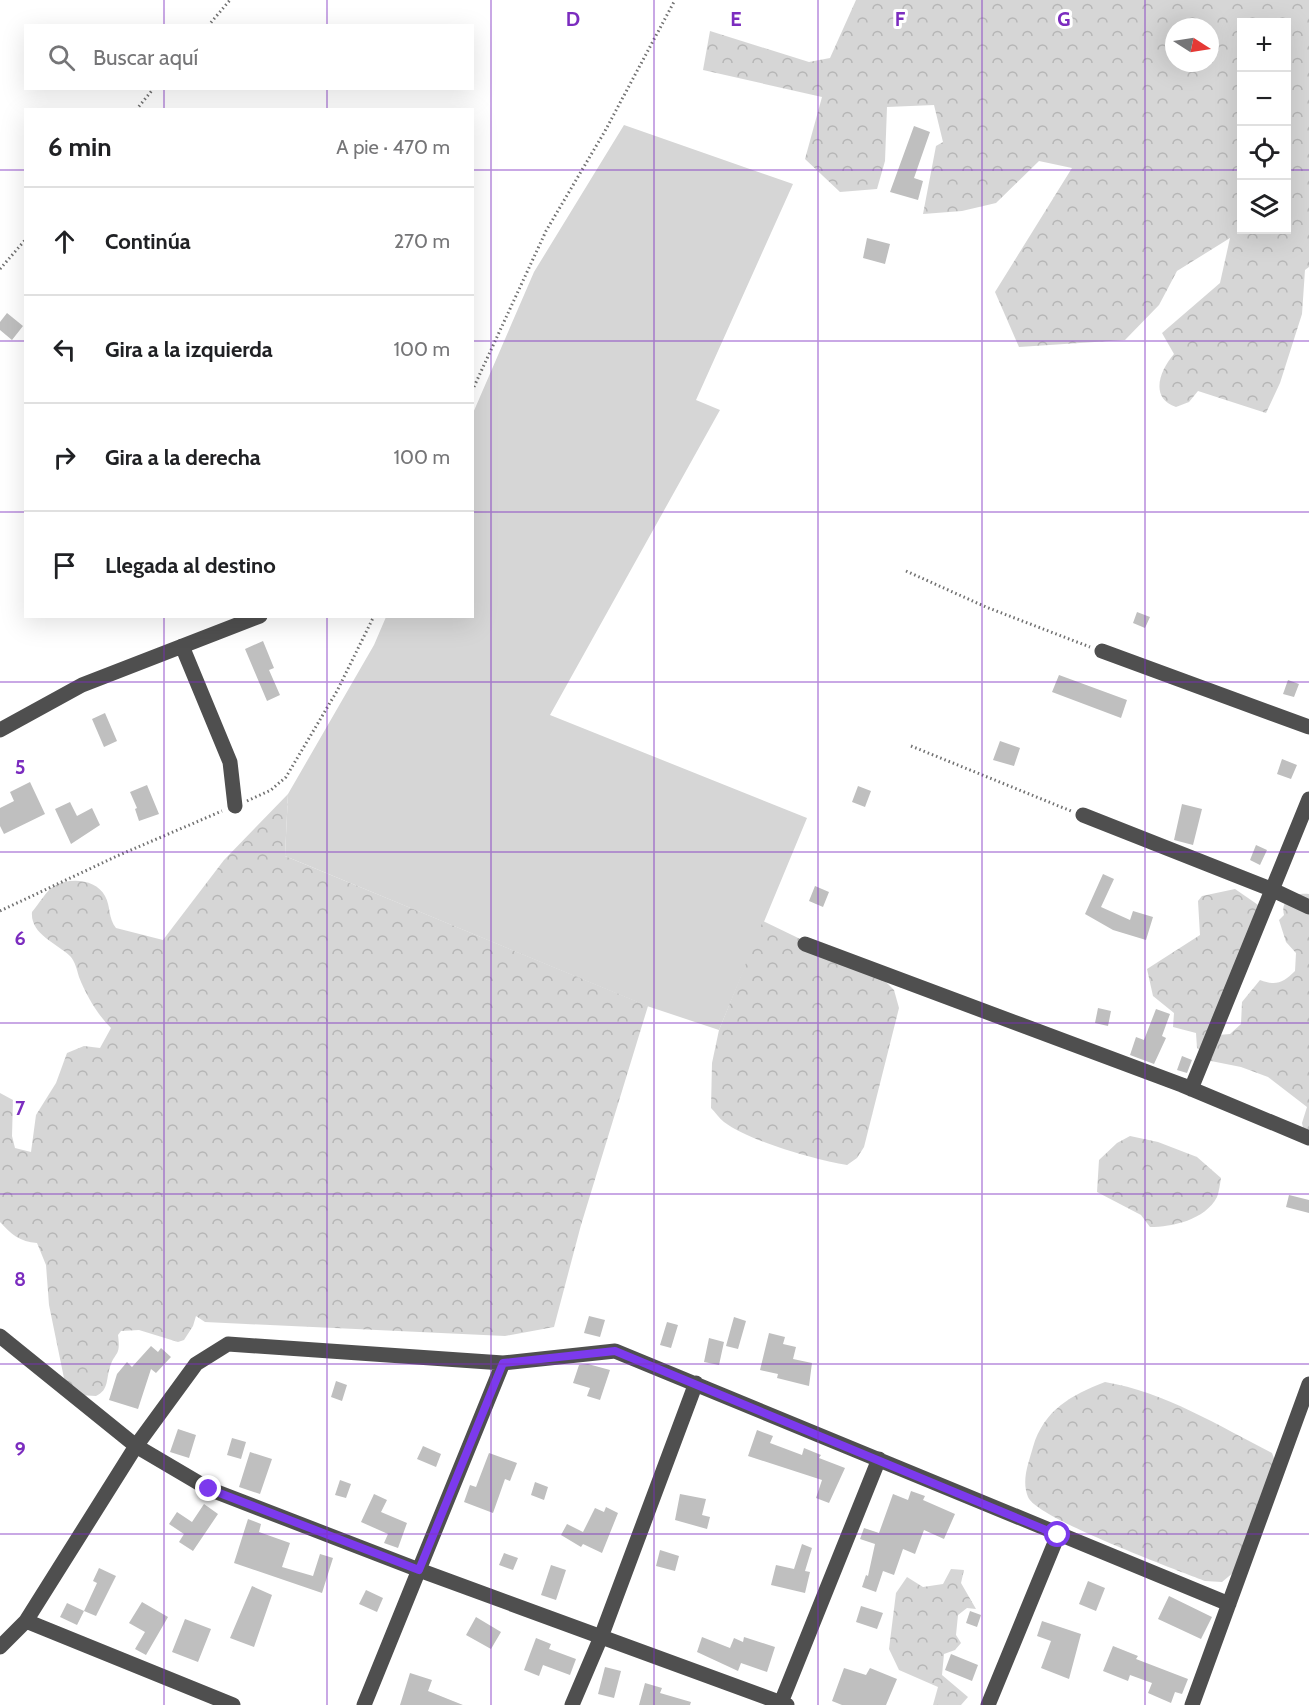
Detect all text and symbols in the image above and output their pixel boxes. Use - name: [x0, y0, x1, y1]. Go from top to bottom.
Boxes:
- text: D: [566, 7, 580, 31]
- text: E: [730, 7, 742, 31]
- text: F: [895, 7, 906, 31]
- text: G: [1057, 7, 1071, 31]
- north arrow: [1165, 18, 1219, 72]
- map controls: [1237, 18, 1291, 234]
- button: +: [1237, 18, 1291, 72]
- search box: [24, 24, 474, 90]
- icon: search: [45, 41, 78, 74]
- text: Buscar aquí: [93, 44, 198, 71]
- button: −: [1237, 72, 1291, 126]
- button: locate: [1237, 126, 1291, 180]
- text: 6 min: [48, 131, 112, 163]
- text: A pie · 470 m: [336, 135, 450, 159]
- button: layers: [1237, 180, 1291, 234]
- icon: ahead: [48, 225, 81, 258]
- text: Continúa: [105, 228, 191, 255]
- text: 270 m: [394, 229, 450, 253]
- icon: left: [48, 333, 81, 366]
- text: Gira a la izquierda: [105, 336, 273, 363]
- text: 100 m: [394, 337, 450, 361]
- icon: right: [48, 441, 81, 474]
- text: Gira a la derecha: [105, 444, 261, 471]
- text: 100 m: [394, 445, 450, 469]
- icon: arrive: [48, 549, 81, 582]
- text: Llegada al destino: [105, 552, 276, 579]
- text: 5: [15, 755, 25, 779]
- text: 6: [14, 926, 26, 950]
- text: 7: [15, 1096, 26, 1120]
- text: 8: [14, 1267, 26, 1291]
- text: 9: [14, 1437, 26, 1461]
- route end: [195, 1475, 221, 1501]
- route start: [1044, 1521, 1070, 1547]

